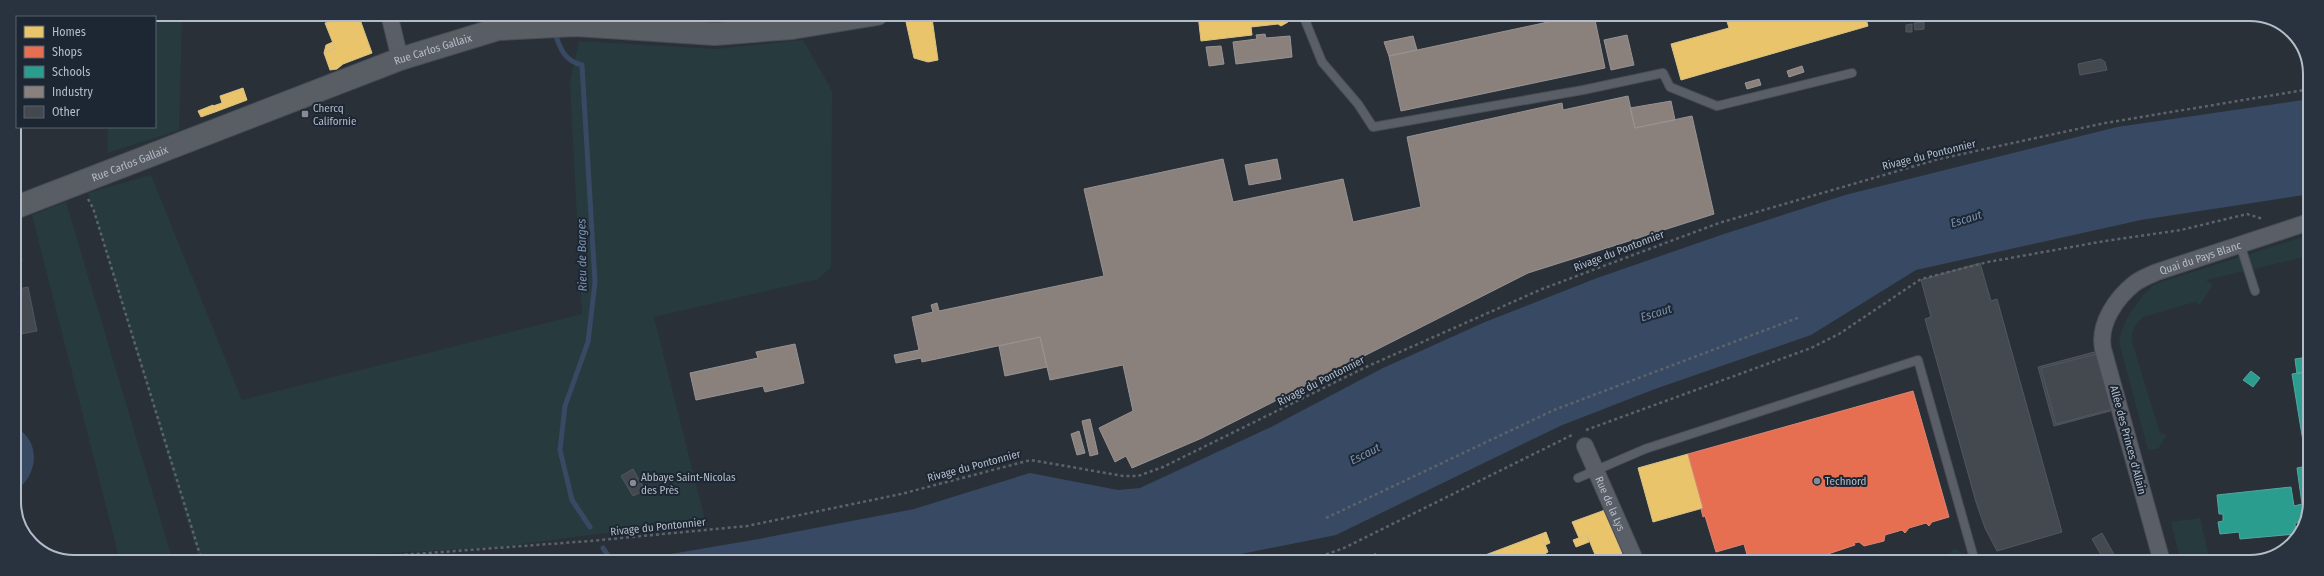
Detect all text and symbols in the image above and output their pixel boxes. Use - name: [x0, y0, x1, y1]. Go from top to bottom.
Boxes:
- legend: [16, 16, 156, 128]
- text: Homes: [52, 25, 86, 39]
- street label: Rue Carlos Gallaix: [392, 31, 473, 67]
- text: Shops: [52, 45, 82, 59]
- text: Schools: [52, 65, 90, 79]
- text: Industry: [52, 85, 93, 99]
- place label: Chercq Californie: [313, 102, 356, 128]
- text: Other: [52, 105, 81, 119]
- marker: Chercq Californie: [300, 109, 310, 119]
- street label: Rivage du Pontonnier: [1881, 137, 1977, 173]
- street label: Rue Carlos Gallaix: [90, 143, 170, 184]
- water label: Escaut: [1949, 208, 1983, 230]
- water label: Rieu de Barges: [574, 219, 590, 291]
- street label: Rivage du Pontonnier: [1572, 228, 1666, 274]
- street label: Quai du Pays Blanc: [2158, 238, 2243, 277]
- water label: Escaut: [1639, 302, 1673, 324]
- street label: Rivage du Pontonnier: [1275, 353, 1367, 409]
- street label: Allée des Princes d'Allain: [2107, 384, 2149, 496]
- water label: Escaut: [1348, 440, 1382, 467]
- street label: Rivage du Pontonnier: [926, 447, 1022, 485]
- place label: Abbaye Saint-Nicolas des Près: [641, 471, 736, 497]
- street label: Rue de la Lys: [1593, 474, 1628, 533]
- place label: Technord: [1825, 475, 1866, 488]
- marker: Technord: [1812, 476, 1822, 486]
- marker: Abbaye Saint-Nicolas des Près: [628, 478, 638, 488]
- street label: Rivage du Pontonnier: [610, 516, 707, 538]

